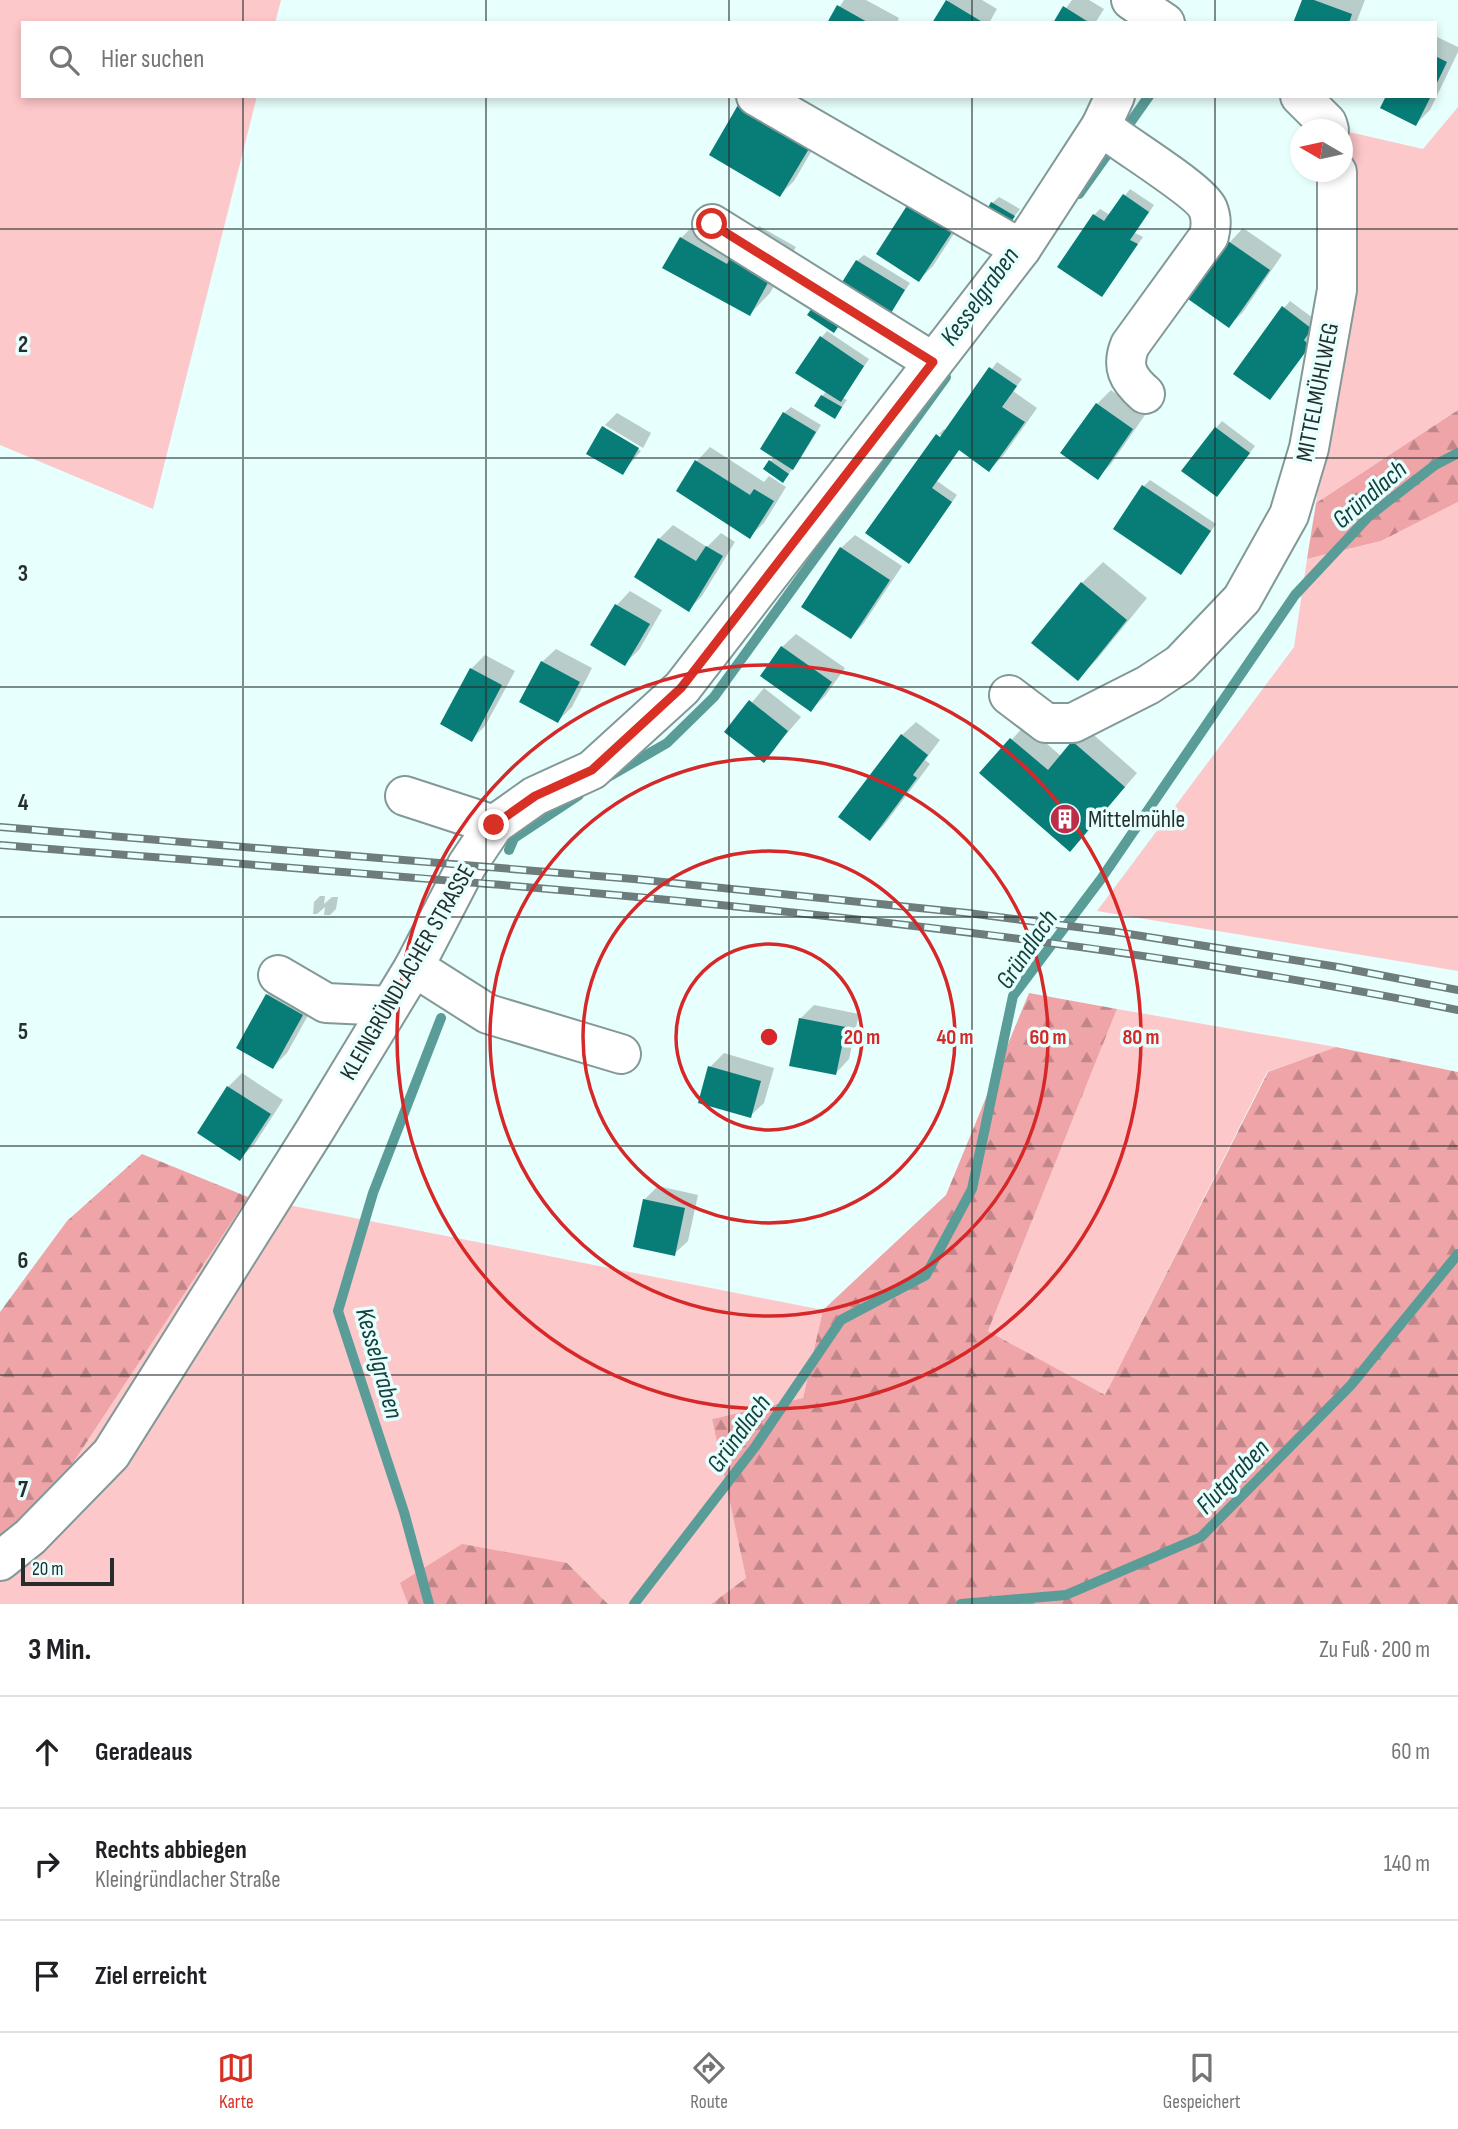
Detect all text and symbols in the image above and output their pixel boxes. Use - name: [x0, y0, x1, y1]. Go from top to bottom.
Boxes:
- search box: [21, 21, 1437, 98]
- icon: search: [45, 41, 83, 79]
- text: Hier suchen: [101, 44, 204, 75]
- north arrow: [1290, 119, 1353, 182]
- route start: [696, 208, 727, 239]
- water label: Kesselgraben: [934, 242, 1026, 352]
- street label: MITTELMÜHLWEG: [1290, 320, 1345, 464]
- text: 2: [18, 331, 28, 359]
- water label: Gründlach: [1326, 454, 1414, 536]
- text: 3: [18, 560, 28, 588]
- text: 4: [18, 789, 29, 817]
- building icon: Mittelmühle: [1048, 802, 1082, 836]
- place label: Mittelmühle: [1088, 805, 1185, 834]
- route end: [478, 809, 509, 840]
- street label: KLEINGRÜNDLACHER STRASSE: [334, 859, 481, 1085]
- water label: Gründlach: [990, 904, 1065, 995]
- text: 5: [18, 1018, 28, 1046]
- centre of rings: [757, 1025, 781, 1049]
- text: 20 m: [844, 1025, 880, 1050]
- text: 40 m: [937, 1025, 973, 1050]
- text: 60 m: [1029, 1025, 1067, 1050]
- text: 80 m: [1122, 1025, 1160, 1050]
- text: 6: [18, 1247, 28, 1275]
- water label: Kesselgraben: [348, 1304, 409, 1422]
- water label: Gründlach: [701, 1389, 778, 1479]
- water label: Flutgraben: [1190, 1433, 1276, 1521]
- text: 7: [18, 1476, 28, 1504]
- scale bar: [21, 1555, 114, 1587]
- text: 20 m: [32, 1558, 64, 1581]
- text: 3 Min.: [28, 1632, 91, 1668]
- text: Zu Fuß · 200 m: [1319, 1636, 1430, 1664]
- icon: ahead: [28, 1733, 66, 1771]
- text: Geradeaus: [95, 1737, 193, 1768]
- text: 60 m: [1391, 1738, 1430, 1766]
- text: Rechts abbiegen: [95, 1835, 247, 1866]
- icon: right: [28, 1845, 66, 1883]
- text: 140 m: [1384, 1850, 1430, 1878]
- text: Kleingründlacher Straße: [95, 1866, 280, 1894]
- icon: arrive: [28, 1957, 66, 1995]
- text: Ziel erreicht: [95, 1961, 207, 1992]
- tab: Karte: [217, 2049, 255, 2114]
- tab: Route: [690, 2049, 728, 2114]
- tab: Gespeichert: [1163, 2049, 1241, 2114]

